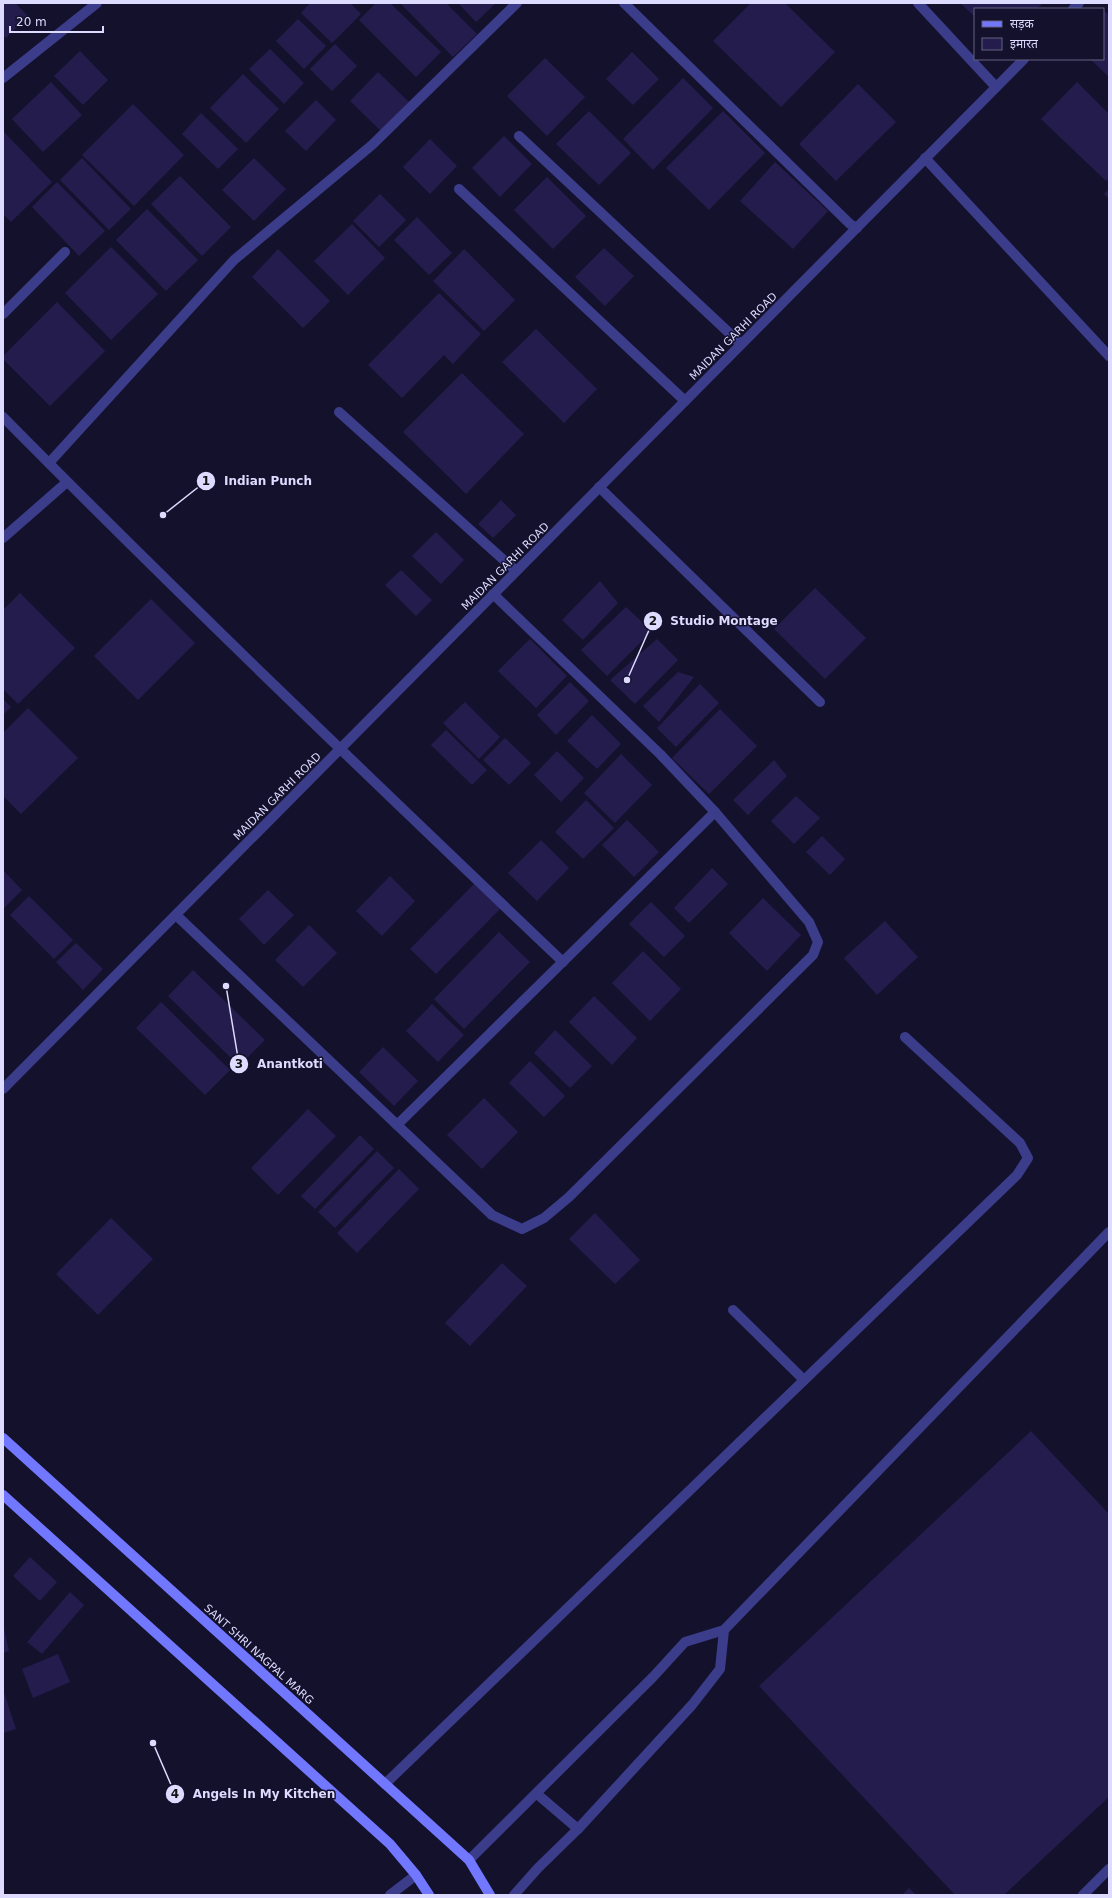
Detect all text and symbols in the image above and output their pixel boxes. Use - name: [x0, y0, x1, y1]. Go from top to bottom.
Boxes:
- scale bar: [10, 8, 103, 34]
- legend: [974, 8, 1104, 60]
- text: 20 m: [16, 15, 47, 29]
- text: सड़क: [1010, 17, 1035, 31]
- text: इमारत: [1010, 37, 1039, 51]
- street label: MAIDAN GARHI ROAD: [687, 290, 780, 383]
- callout: Indian Punch: [196, 469, 320, 493]
- text: 1: [202, 474, 210, 488]
- text: Indian Punch: [224, 474, 312, 488]
- street label: MAIDAN GARHI ROAD: [459, 520, 552, 613]
- callout: Studio Montage: [643, 609, 786, 633]
- text: 2: [649, 614, 657, 628]
- text: Studio Montage: [670, 614, 778, 628]
- street label: MAIDAN GARHI ROAD: [231, 750, 324, 843]
- callout: Anantkoti: [229, 1052, 331, 1076]
- text: 3: [235, 1057, 243, 1071]
- text: Anantkoti: [257, 1057, 323, 1071]
- street label: SANT SHRI NAGPAL MARG: [201, 1602, 316, 1707]
- callout: Angels In My Kitchen: [165, 1782, 343, 1806]
- text: 4: [171, 1787, 179, 1801]
- text: Angels In My Kitchen: [193, 1787, 335, 1801]

